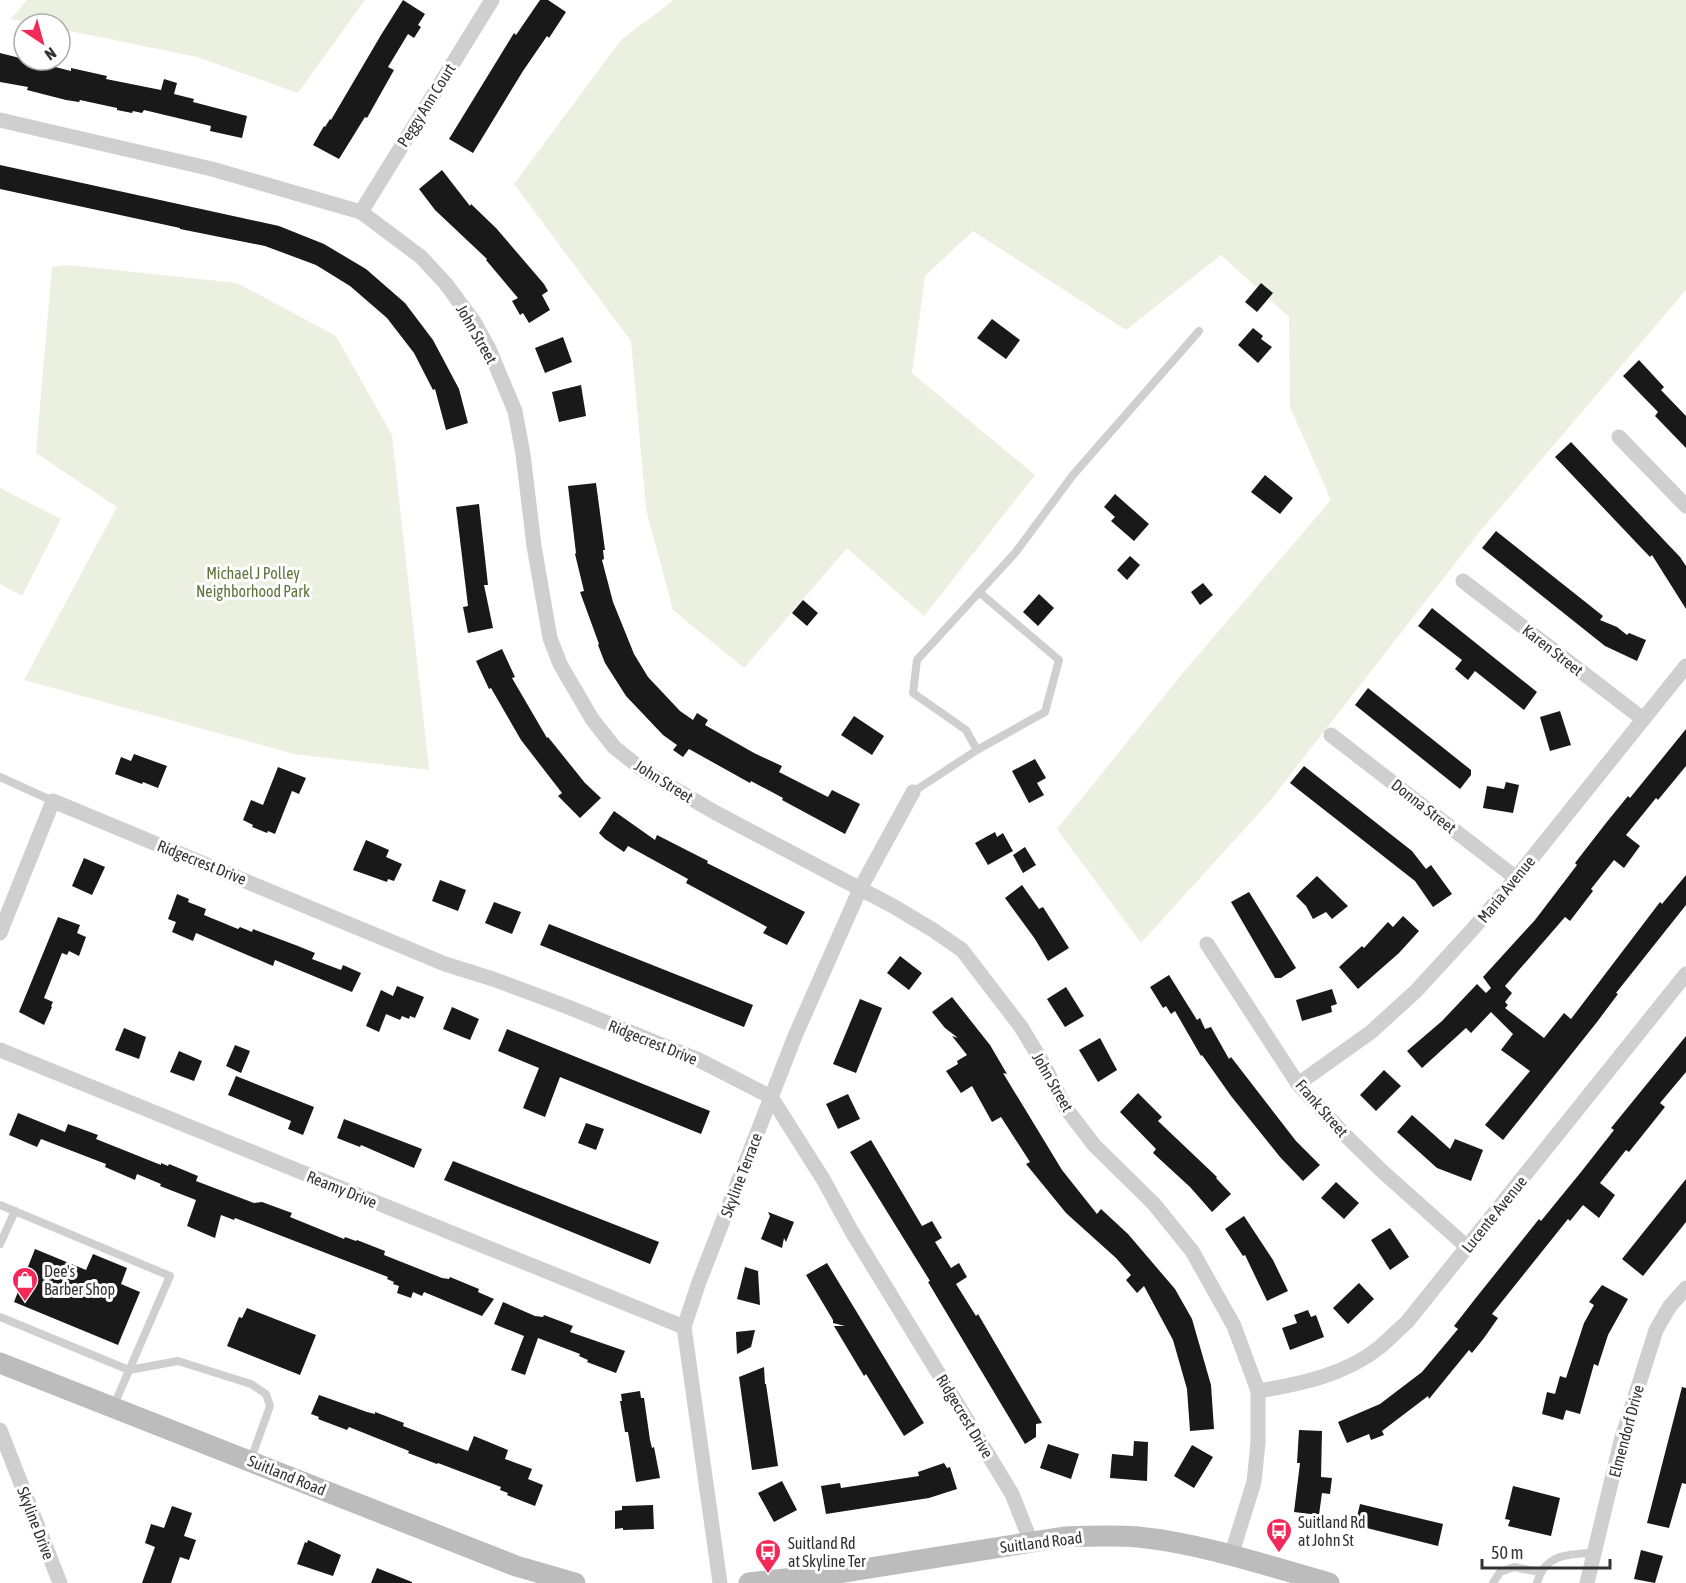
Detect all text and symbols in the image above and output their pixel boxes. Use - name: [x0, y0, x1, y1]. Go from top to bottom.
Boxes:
- north arrow: [12, 12, 72, 72]
- text: N: [42, 44, 60, 64]
- street label: Peggy Ann Court: [393, 60, 460, 150]
- street label: John Street: [453, 301, 501, 367]
- park label: Michael J Polley Neighborhood Park: [196, 564, 310, 601]
- street label: Karen Street: [1519, 621, 1587, 679]
- street label: John Street: [631, 756, 697, 806]
- street label: Donna Street: [1388, 775, 1460, 837]
- street label: Ridgecrest Drive: [154, 836, 249, 889]
- street label: Maria Avenue: [1474, 852, 1538, 926]
- street label: Ridgecrest Drive: [605, 1016, 700, 1069]
- street label: John Street: [1029, 1049, 1077, 1115]
- street label: Frank Street: [1292, 1076, 1352, 1141]
- street label: Skyline Terrace: [717, 1130, 766, 1220]
- street label: Reamy Drive: [304, 1167, 380, 1212]
- street label: Lucente Avenue: [1458, 1172, 1530, 1256]
- place label: Dee's Barber Shop: [44, 1262, 115, 1299]
- shop icon: Dee's Barber Shop: [10, 1265, 40, 1303]
- street label: Ridgecrest Drive: [932, 1371, 997, 1462]
- street label: Elmendorf Drive: [1605, 1383, 1647, 1479]
- street label: Suitland Road: [245, 1451, 329, 1499]
- street label: Skyline Drive: [13, 1484, 58, 1562]
- place label: Suitland Rd at John St: [1298, 1513, 1366, 1549]
- bus stop icon: Suitland Rd at John St: [1264, 1516, 1294, 1554]
- street label: Suitland Road: [999, 1528, 1083, 1556]
- scale bar: [1482, 1532, 1610, 1570]
- place label: Suitland Rd at Skyline Ter: [788, 1534, 866, 1571]
- bus stop icon: Suitland Rd at Skyline Ter: [753, 1537, 783, 1575]
- text: 50 m: [1491, 1542, 1523, 1563]

